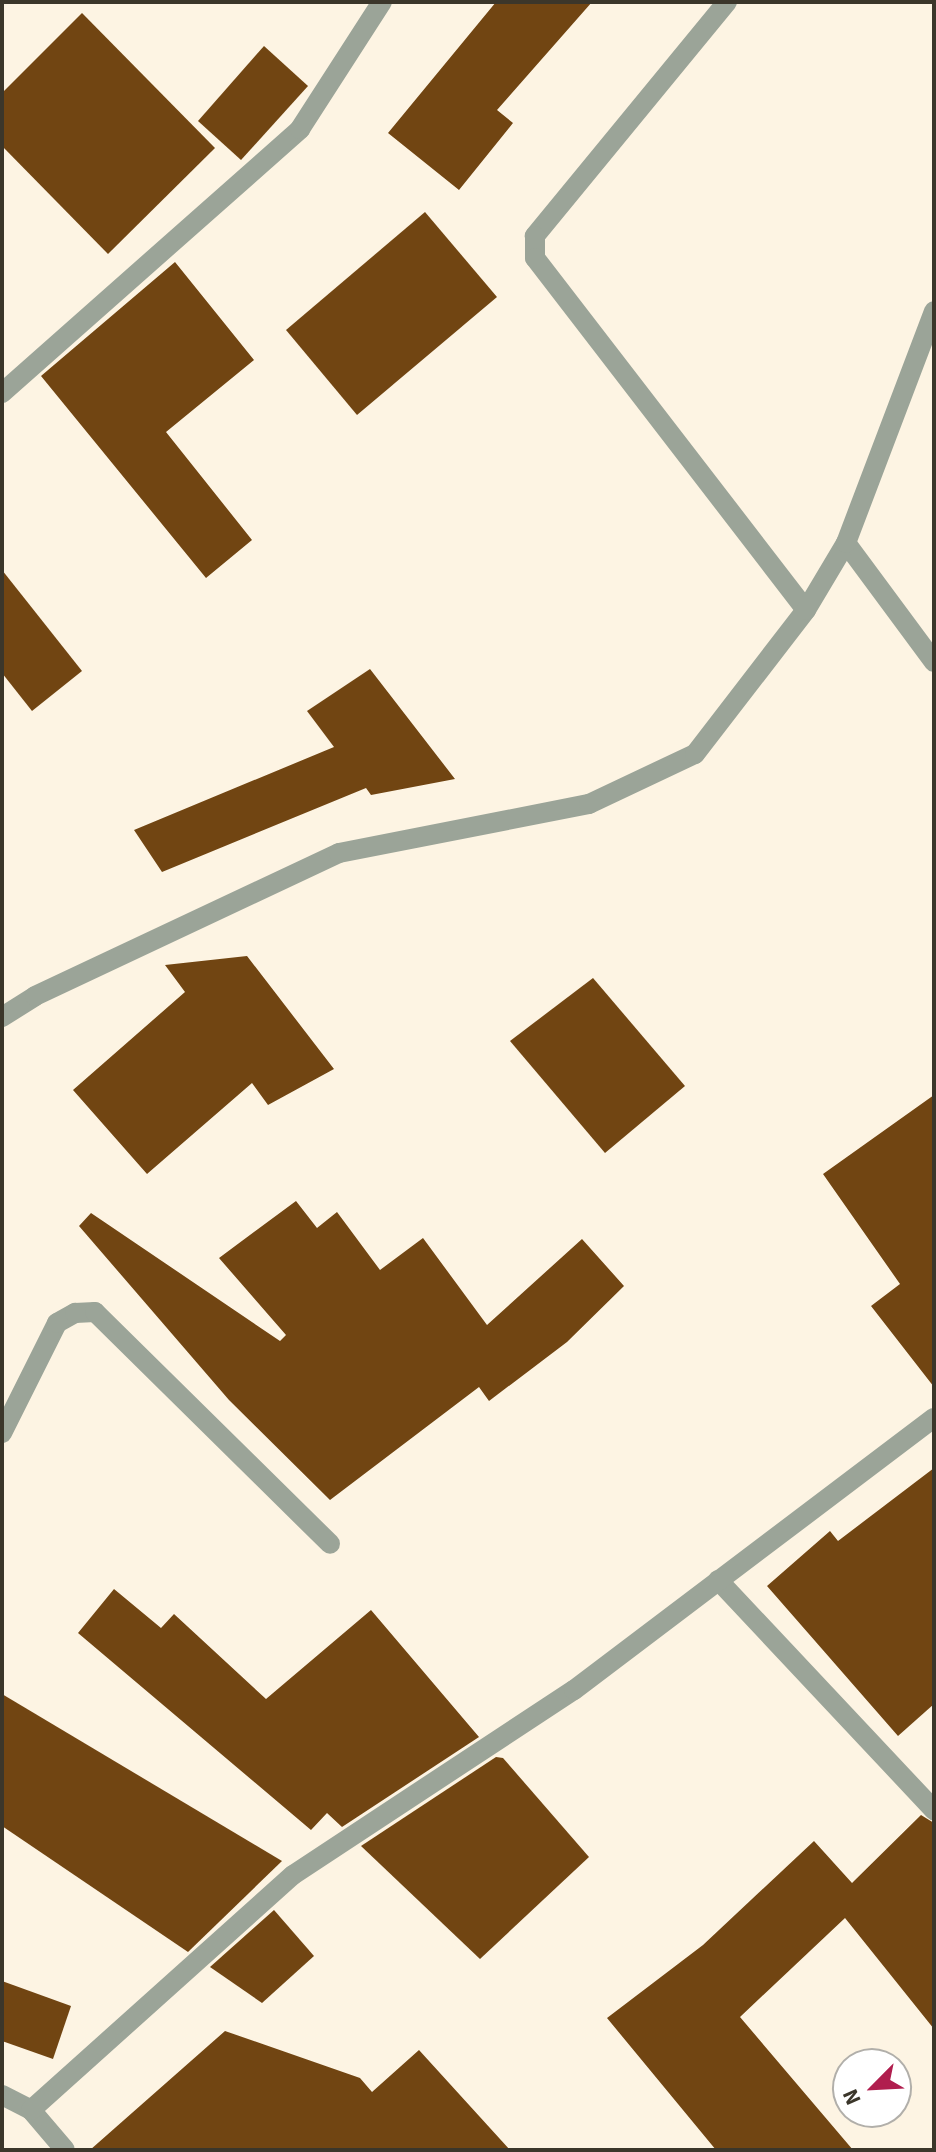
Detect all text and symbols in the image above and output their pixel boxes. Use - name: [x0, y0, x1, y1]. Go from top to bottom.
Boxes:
- north arrow: [832, 2048, 912, 2128]
- text: N: [834, 2084, 869, 2110]

